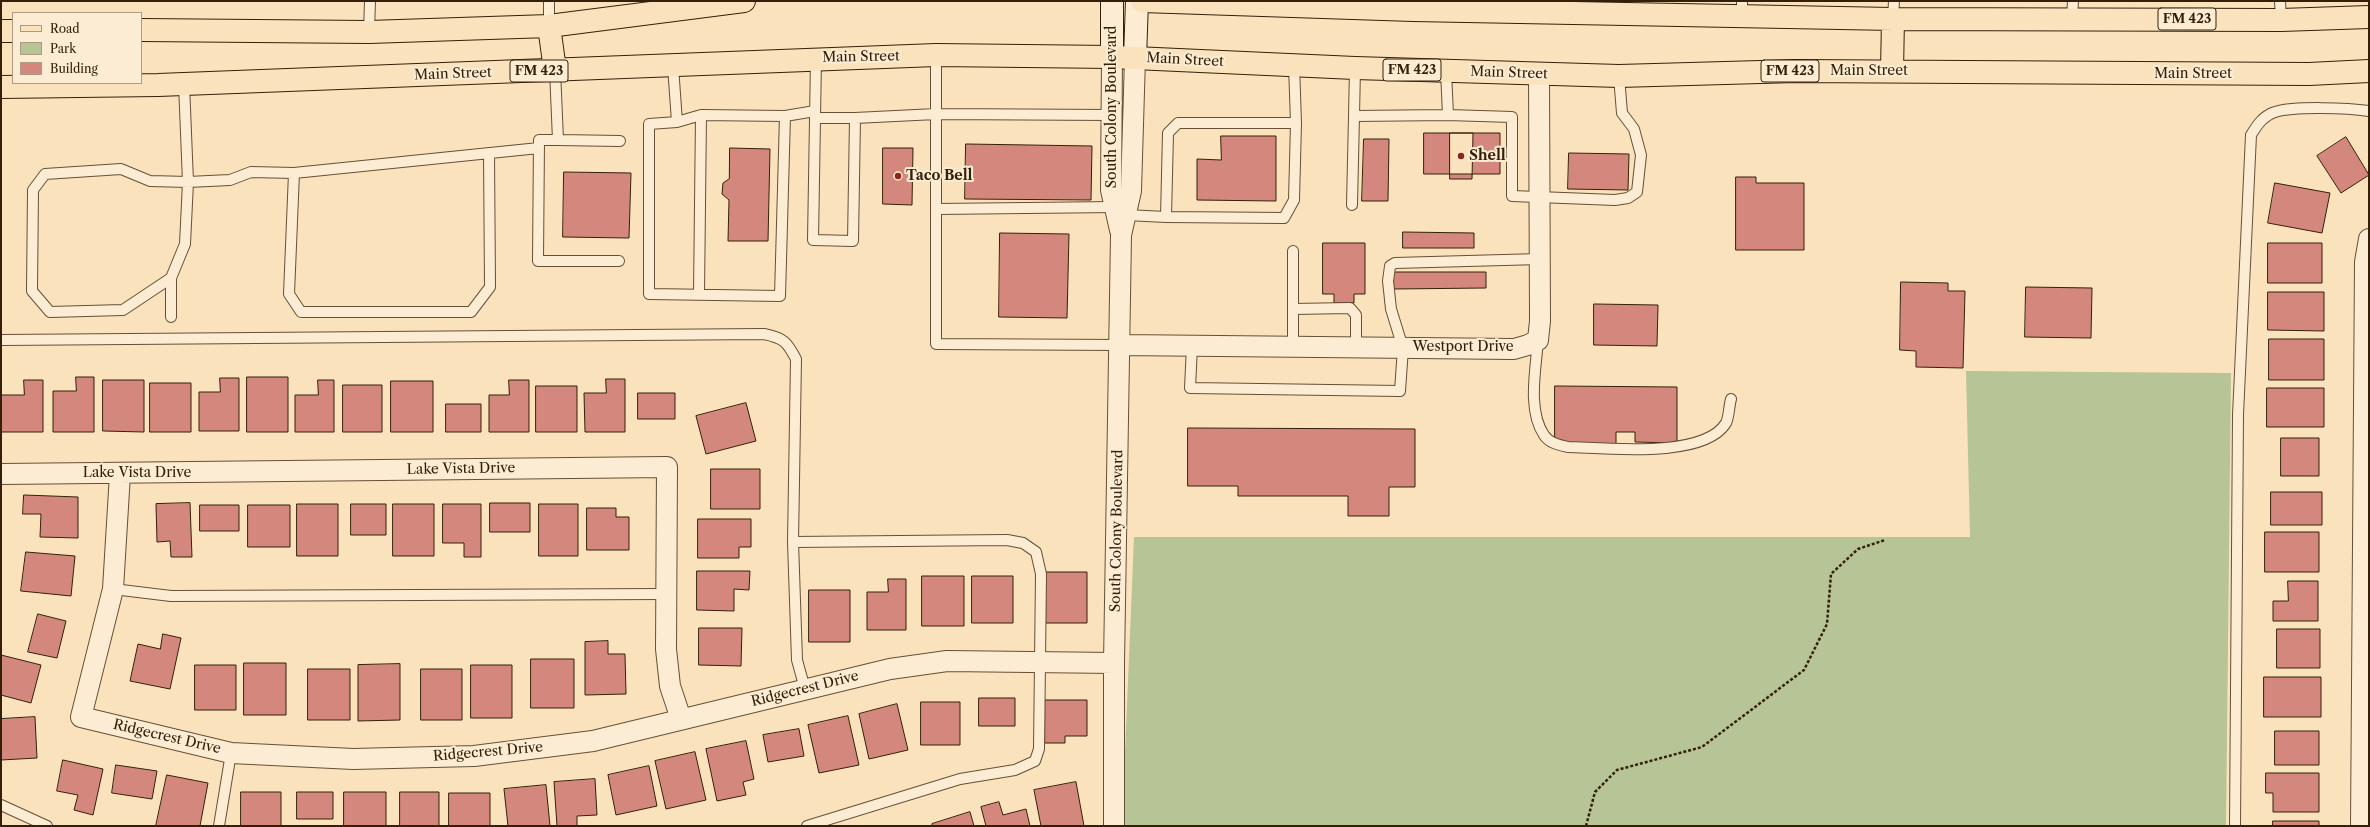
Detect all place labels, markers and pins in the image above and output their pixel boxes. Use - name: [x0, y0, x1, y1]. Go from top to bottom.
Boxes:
- place label: Shell: [1469, 148, 1506, 164]
- marker: Shell: [1456, 151, 1466, 161]
- place label: Taco Bell: [906, 168, 973, 184]
- marker: Taco Bell: [893, 171, 903, 181]

